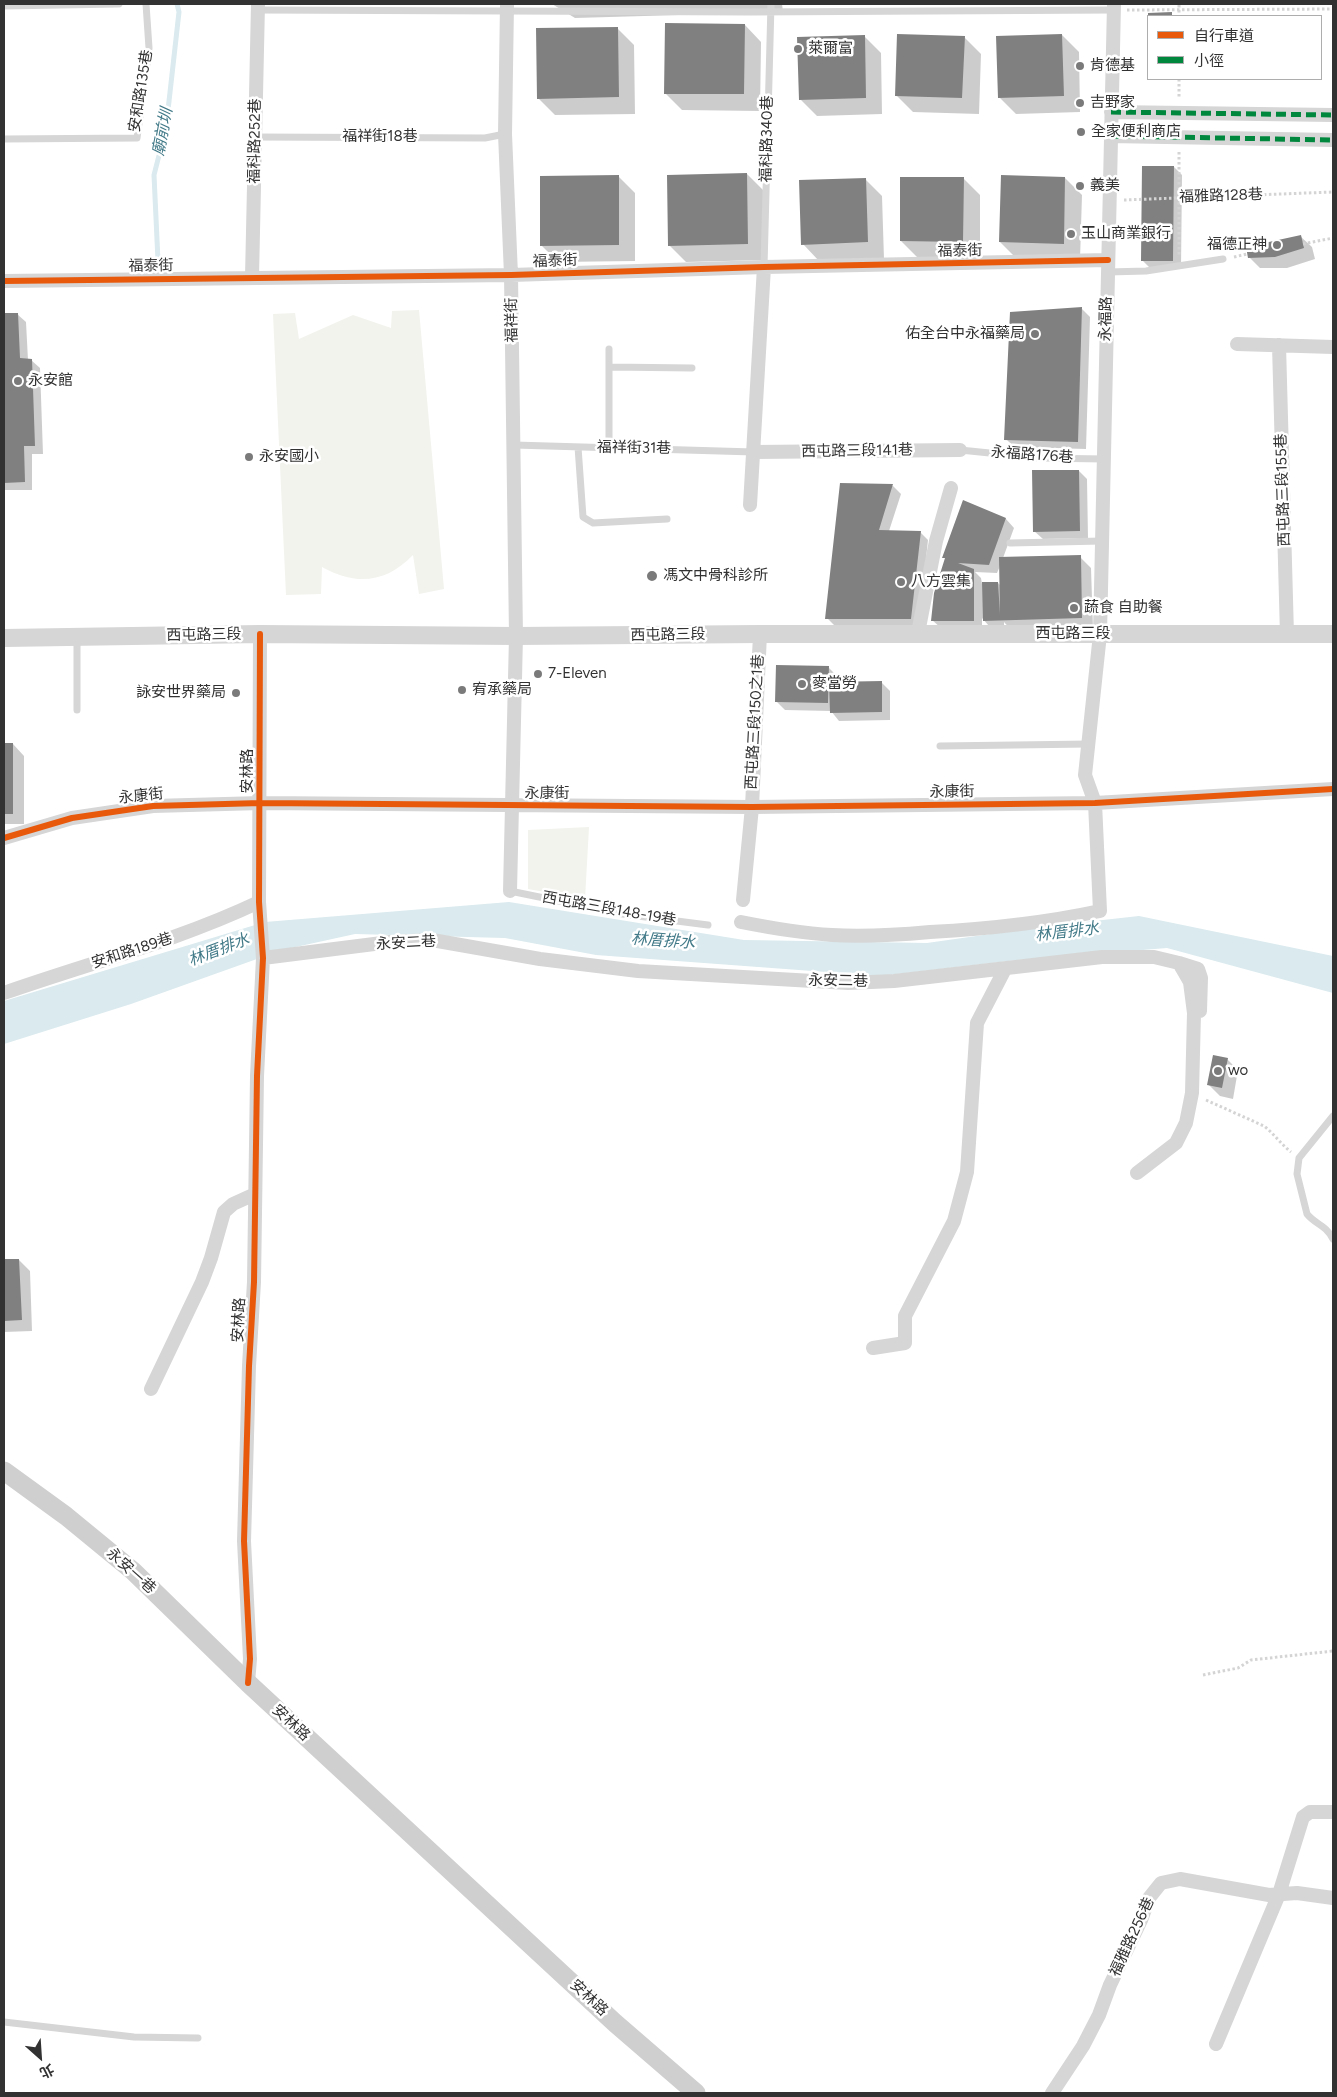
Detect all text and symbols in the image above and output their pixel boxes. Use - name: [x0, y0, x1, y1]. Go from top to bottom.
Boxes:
- legend: [1147, 15, 1322, 80]
- text: 自行車道: [1194, 27, 1254, 45]
- place label: 萊爾富: [808, 40, 853, 58]
- marker: 萊爾富: [792, 43, 804, 55]
- street label: 安和路135巷: [126, 49, 156, 133]
- text: 小徑: [1194, 52, 1224, 70]
- place label: 肯德基: [1090, 57, 1135, 75]
- marker: 肯德基: [1074, 60, 1086, 72]
- place label: 吉野家: [1090, 94, 1135, 112]
- street label: 福科路340巷: [757, 95, 777, 183]
- marker: 吉野家: [1074, 97, 1086, 109]
- street label: 福科路252巷: [245, 98, 265, 184]
- water label: 廟前圳: [149, 107, 177, 157]
- place label: 全家便利商店: [1091, 123, 1181, 141]
- marker: 全家便利商店: [1075, 126, 1087, 138]
- street label: 福祥街18巷: [342, 128, 418, 146]
- place label: 義美: [1090, 177, 1120, 195]
- marker: 義美: [1074, 180, 1086, 192]
- street label: 福雅路128巷: [1179, 186, 1263, 206]
- place label: 玉山商業銀行: [1081, 225, 1171, 243]
- marker: 玉山商業銀行: [1065, 228, 1077, 240]
- place label: 福德正神: [1207, 236, 1267, 254]
- marker: 福德正神: [1271, 239, 1283, 251]
- street label: 福泰街: [937, 242, 983, 260]
- street label: 福泰街: [532, 251, 578, 271]
- street label: 福泰街: [128, 257, 174, 275]
- street label: 永福路: [1097, 296, 1115, 342]
- street label: 福祥街: [503, 297, 521, 343]
- place label: 佑全台中永福藥局: [905, 325, 1025, 343]
- marker: 佑全台中永福藥局: [1029, 328, 1041, 340]
- place label: 永安館: [28, 372, 73, 390]
- marker: 永安館: [12, 375, 24, 387]
- street label: 西屯路三段155巷: [1272, 433, 1294, 547]
- street label: 福祥街31巷: [597, 438, 671, 458]
- street label: 西屯路三段141巷: [801, 441, 913, 461]
- street label: 永福路176巷: [990, 443, 1074, 467]
- place label: 永安國小: [259, 448, 319, 466]
- marker: 永安國小: [243, 451, 255, 463]
- place label: 馮文中骨科診所: [663, 567, 768, 585]
- marker: 馮文中骨科診所: [645, 569, 659, 583]
- place label: 八方雲集: [911, 573, 971, 591]
- marker: 八方雲集: [895, 576, 907, 588]
- place label: 蔬食 自助餐: [1084, 599, 1163, 617]
- marker: 蔬食 自助餐: [1068, 602, 1080, 614]
- street label: 西屯路三段: [166, 625, 242, 645]
- street label: 西屯路三段: [630, 625, 706, 645]
- street label: 西屯路三段: [1036, 625, 1110, 643]
- street label: 西屯路三段150之1巷: [742, 654, 768, 790]
- place label: 7-Eleven: [548, 665, 607, 683]
- marker: 7-Eleven: [532, 668, 544, 680]
- place label: 麥當勞: [812, 675, 857, 693]
- marker: 麥當勞: [796, 678, 808, 690]
- place label: 宥承藥局: [472, 681, 532, 699]
- place label: 詠安世界藥局: [136, 684, 226, 702]
- marker: 宥承藥局: [456, 684, 468, 696]
- marker: 詠安世界藥局: [230, 687, 242, 699]
- street label: 安林路: [239, 749, 257, 793]
- street label: 永康街: [929, 783, 975, 801]
- street label: 永康街: [118, 785, 164, 807]
- street label: 永康街: [525, 785, 569, 803]
- street label: 西屯路三段148-19巷: [541, 888, 677, 930]
- water label: 林厝排水: [1034, 919, 1100, 945]
- street label: 安和路189巷: [89, 929, 175, 973]
- water label: 林厝排水: [630, 929, 696, 953]
- water label: 林厝排水: [186, 930, 252, 970]
- street label: 永安二巷: [376, 932, 436, 954]
- street label: 永安二巷: [808, 971, 868, 991]
- place label: wo: [1228, 1062, 1248, 1080]
- marker: wo: [1212, 1065, 1224, 1077]
- street label: 安林路: [229, 1297, 249, 1343]
- street label: 永安一巷: [103, 1544, 159, 1598]
- street label: 安林路: [268, 1701, 314, 1745]
- street label: 福雅路256巷: [1106, 1894, 1158, 1980]
- street label: 安林路: [566, 1976, 612, 2020]
- north arrow: [15, 2032, 65, 2082]
- text: 北: [37, 2060, 57, 2082]

